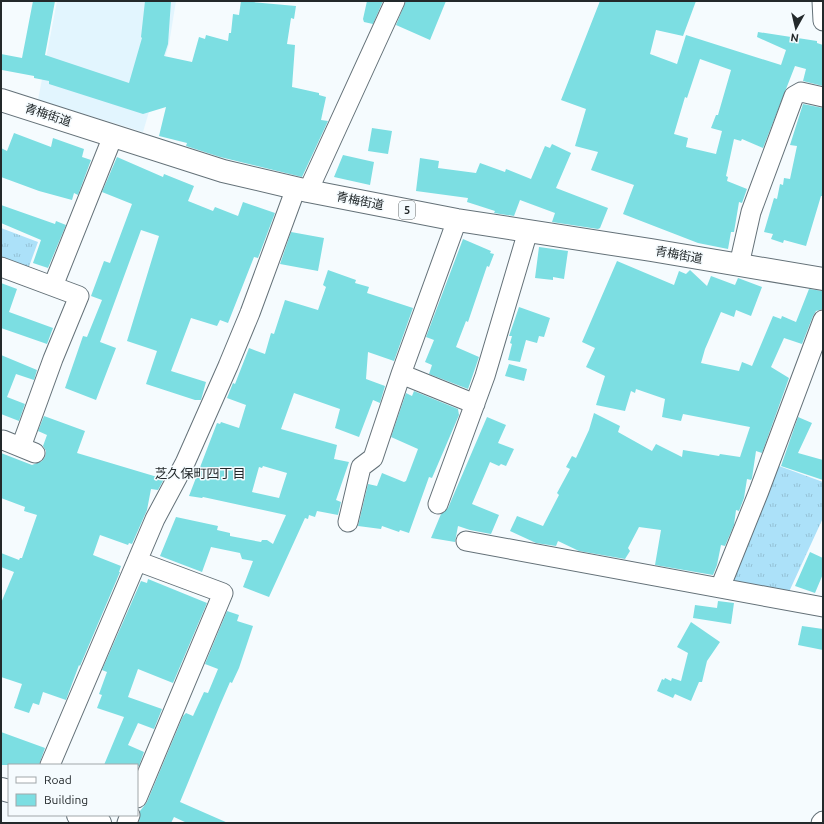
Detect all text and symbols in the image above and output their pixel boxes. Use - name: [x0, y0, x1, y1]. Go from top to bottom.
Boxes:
- north arrow: [776, 8, 816, 48]
- text: N: [790, 31, 800, 44]
- street label: 青梅街道: [23, 101, 73, 128]
- street label: 青梅街道: [335, 190, 385, 211]
- road number: 5: [399, 201, 415, 219]
- street label: 青梅街道: [654, 244, 704, 265]
- district label: 芝久保町四丁目: [154, 466, 246, 480]
- legend: [8, 764, 138, 816]
- text: Road: [44, 773, 72, 786]
- text: Building: [44, 793, 88, 806]

